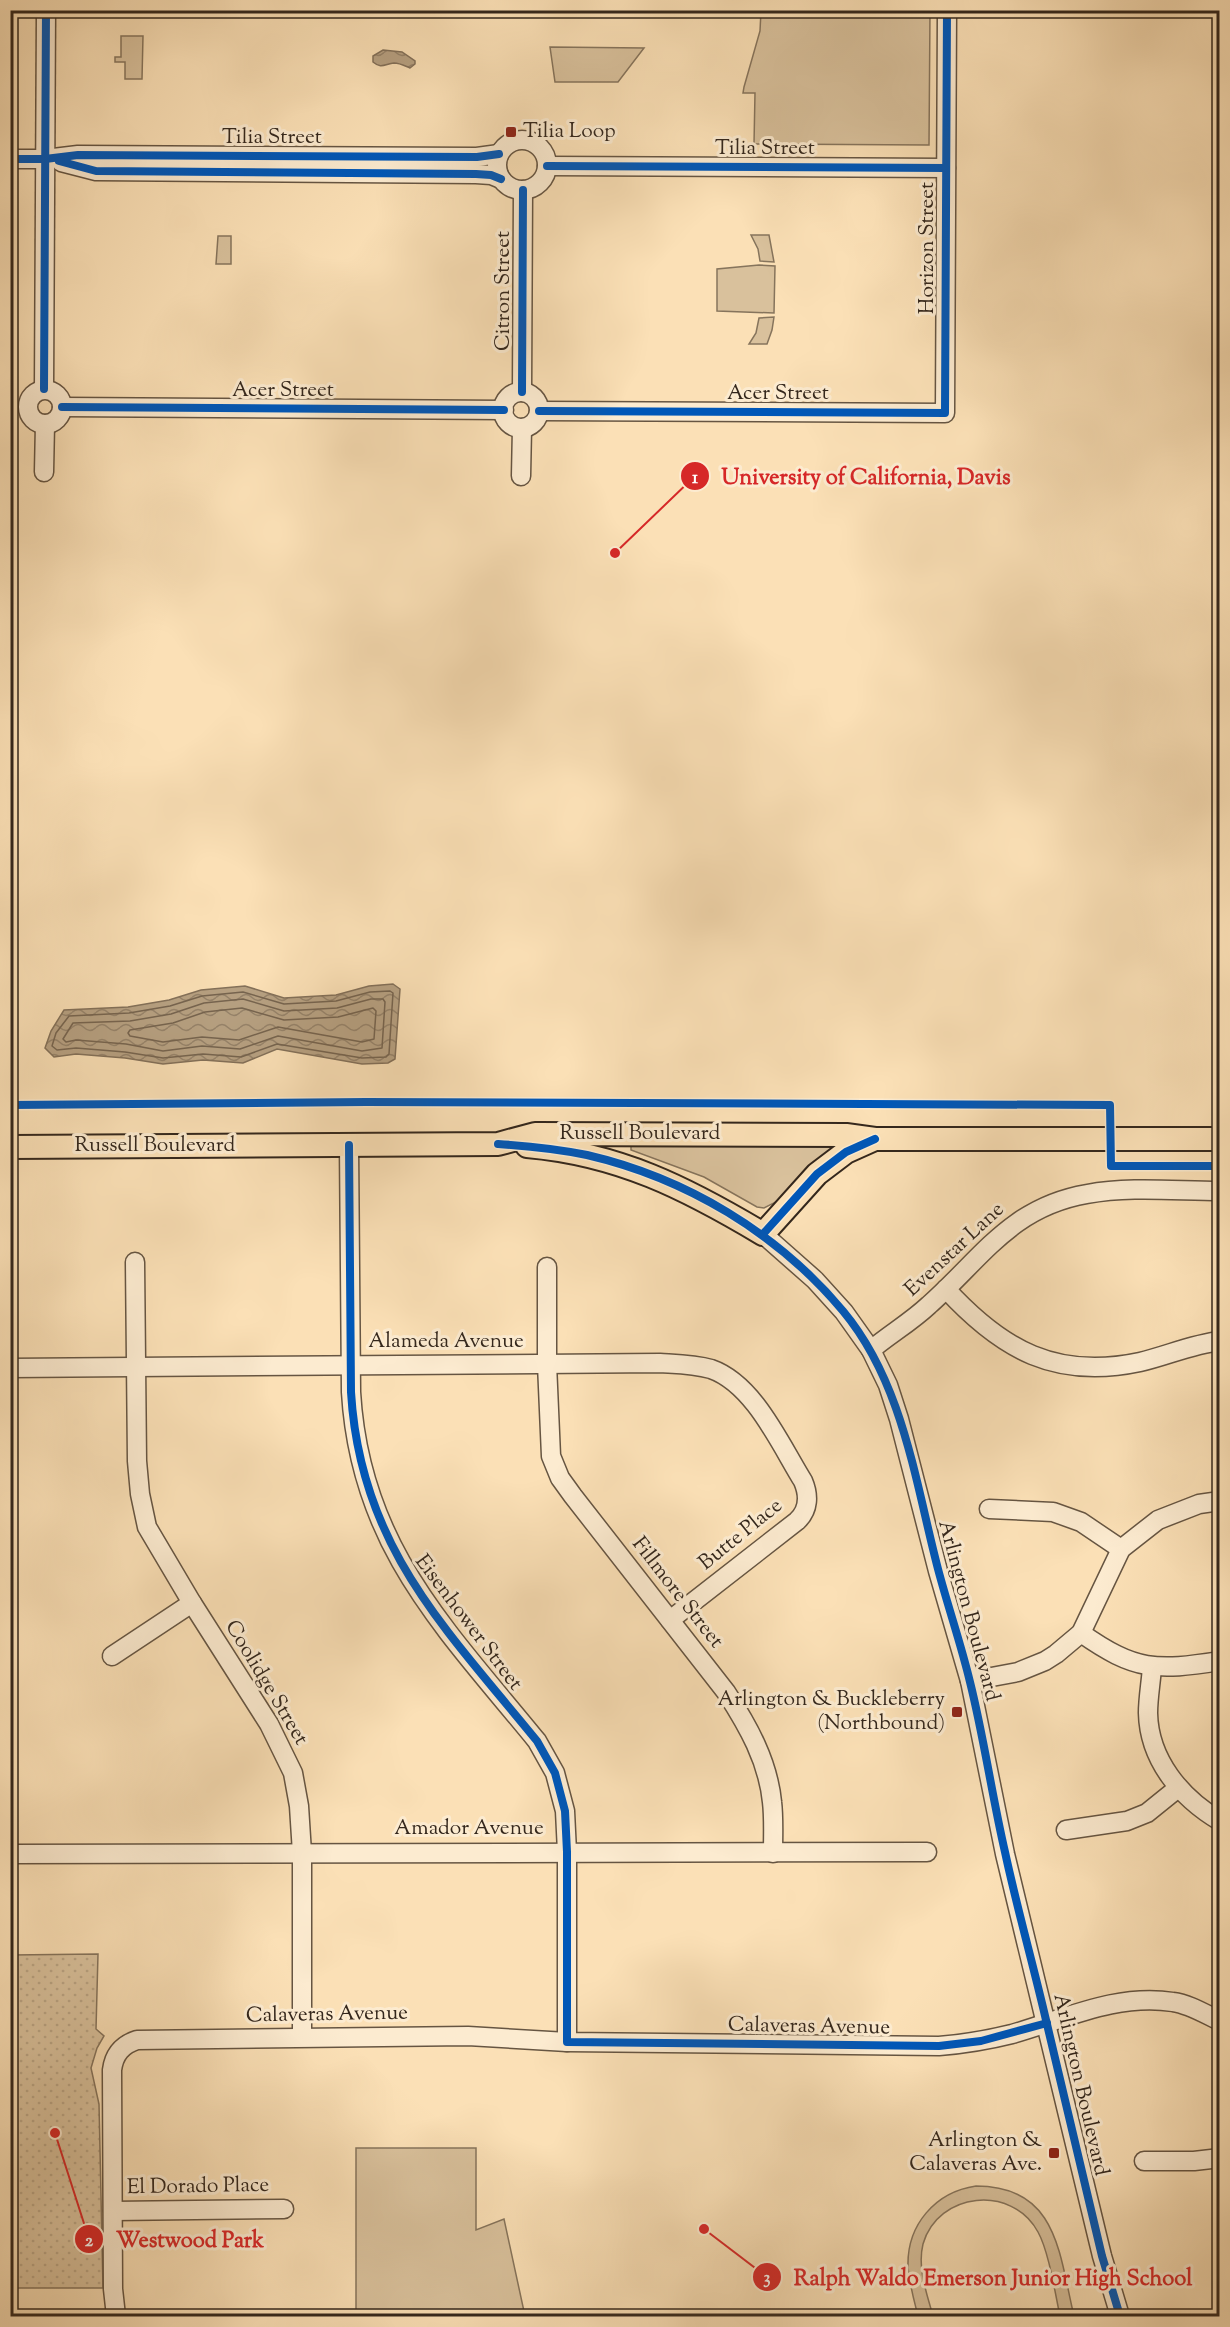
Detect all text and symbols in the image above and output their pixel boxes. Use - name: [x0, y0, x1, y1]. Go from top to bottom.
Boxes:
- place label: Tilia Loop: [523, 117, 616, 147]
- street label: Tilia Street: [222, 123, 322, 153]
- marker: Tilia Loop: [504, 125, 518, 139]
- street label: Tilia Street: [715, 134, 815, 164]
- street label: Horizon Street: [913, 182, 943, 314]
- street label: Citron Street: [489, 231, 519, 351]
- street label: Acer Street: [232, 376, 334, 406]
- street label: Acer Street: [727, 379, 829, 409]
- callout: University of California, Davis: [680, 456, 1023, 496]
- text: University of California, Davis: [721, 463, 1011, 495]
- text: 1: [692, 466, 699, 492]
- street label: Russell Boulevard: [560, 1119, 721, 1149]
- street label: Russell Boulevard: [75, 1131, 236, 1161]
- street label: Evenstar Lane: [898, 1196, 1012, 1304]
- street label: Alameda Avenue: [368, 1327, 524, 1357]
- street label: Butte Place: [693, 1492, 789, 1578]
- street label: Arlington Boulevard: [929, 1517, 1007, 1705]
- street label: Fillmore Street: [624, 1531, 730, 1655]
- street label: Eisenhower Street: [407, 1549, 529, 1697]
- street label: Coolidge Street: [217, 1615, 315, 1751]
- place label: Arlington & Buckleberry (Northbound): [718, 1685, 946, 1739]
- marker: Arlington & Buckleberry (Northbound): [950, 1705, 964, 1719]
- street label: Amador Avenue: [394, 1814, 544, 1844]
- street label: Arlington Boulevard: [1044, 1991, 1116, 2179]
- street label: Calaveras Avenue: [246, 1999, 408, 2031]
- street label: Calaveras Avenue: [728, 2011, 890, 2043]
- place label: Arlington & Calaveras Ave.: [909, 2126, 1042, 2180]
- marker: Arlington & Calaveras Ave.: [1047, 2146, 1061, 2160]
- street label: El Dorado Place: [127, 2171, 269, 2203]
- callout: Westwood Park: [74, 2219, 276, 2259]
- text: Westwood Park: [116, 2226, 264, 2258]
- text: 2: [85, 2229, 94, 2255]
- callout: Ralph Waldo Emerson Junior High School: [752, 2257, 1204, 2297]
- text: Ralph Waldo Emerson Junior High School: [794, 2264, 1193, 2296]
- text: 3: [763, 2266, 771, 2292]

